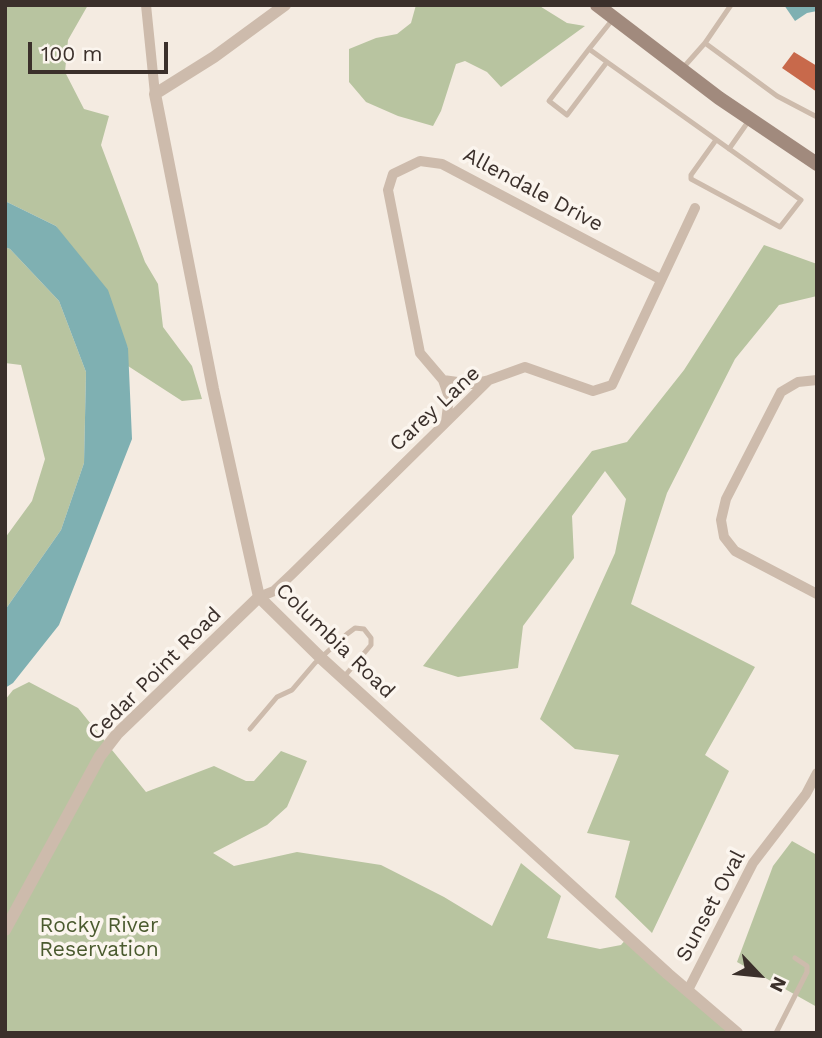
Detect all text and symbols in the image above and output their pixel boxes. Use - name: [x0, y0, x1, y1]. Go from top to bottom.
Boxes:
- scale bar: [32, 28, 172, 72]
- text: 100 m: [41, 41, 103, 66]
- street label: Allendale Drive: [459, 143, 607, 237]
- street label: Carey Lane: [385, 361, 485, 457]
- street label: Columbia Road: [270, 578, 400, 704]
- street label: Cedar Point Road: [83, 602, 227, 746]
- street label: Sunset Oval: [671, 846, 751, 966]
- park label: Rocky River Reservation: [39, 913, 159, 963]
- north arrow: [724, 940, 794, 1010]
- text: N: [765, 973, 792, 996]

